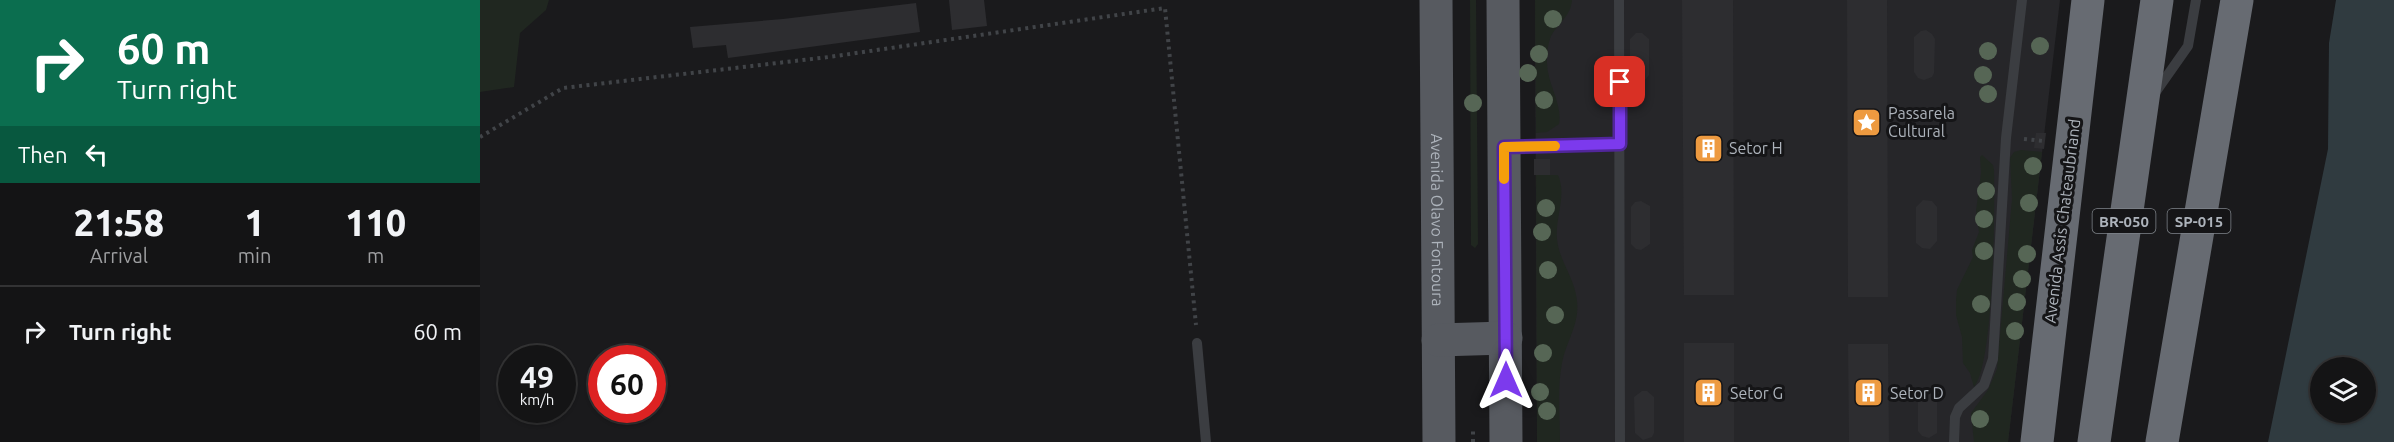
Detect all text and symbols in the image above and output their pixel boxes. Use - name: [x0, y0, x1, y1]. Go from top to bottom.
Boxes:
- icon: right: [18, 24, 96, 102]
- text: 60 m: [117, 25, 211, 72]
- pin: [1594, 56, 1645, 107]
- icon: arrive: [1603, 65, 1636, 98]
- text: Turn right: [117, 74, 237, 104]
- place label: Passarela Cultural: [1888, 104, 1955, 140]
- place icon: Passarela Cultural: [1851, 106, 1883, 138]
- street label: Avenida Assis Chateaubriand: [2041, 118, 2083, 324]
- building icon: Setor H: [1692, 132, 1724, 164]
- street label: Avenida Olavo Fontoura: [1428, 134, 1447, 306]
- icon: left: [80, 138, 113, 171]
- place label: Setor H: [1729, 139, 1783, 157]
- text: Then: [18, 142, 68, 167]
- text: 21:58: [74, 202, 164, 243]
- text: 1: [244, 202, 265, 243]
- text: 110: [345, 202, 406, 243]
- road number: BR-050: [2092, 209, 2156, 233]
- road number: SP-015: [2168, 209, 2230, 233]
- text: Arrival: [90, 244, 148, 267]
- text: min: [238, 244, 271, 267]
- text: m: [367, 244, 384, 267]
- icon: right: [18, 315, 51, 348]
- text: Turn right: [69, 319, 171, 344]
- text: 60 m: [413, 319, 462, 344]
- speed limit sign: 60: [588, 345, 666, 423]
- position arrow: [1474, 348, 1538, 412]
- map controls: [2310, 357, 2376, 423]
- button: layers: [2310, 357, 2376, 423]
- text: 49: [520, 360, 554, 394]
- building icon: Setor G: [1693, 377, 1725, 409]
- building icon: Setor D: [1853, 377, 1885, 409]
- place label: Setor G: [1730, 384, 1783, 402]
- place label: Setor D: [1890, 384, 1944, 402]
- text: km/h: [520, 391, 554, 408]

